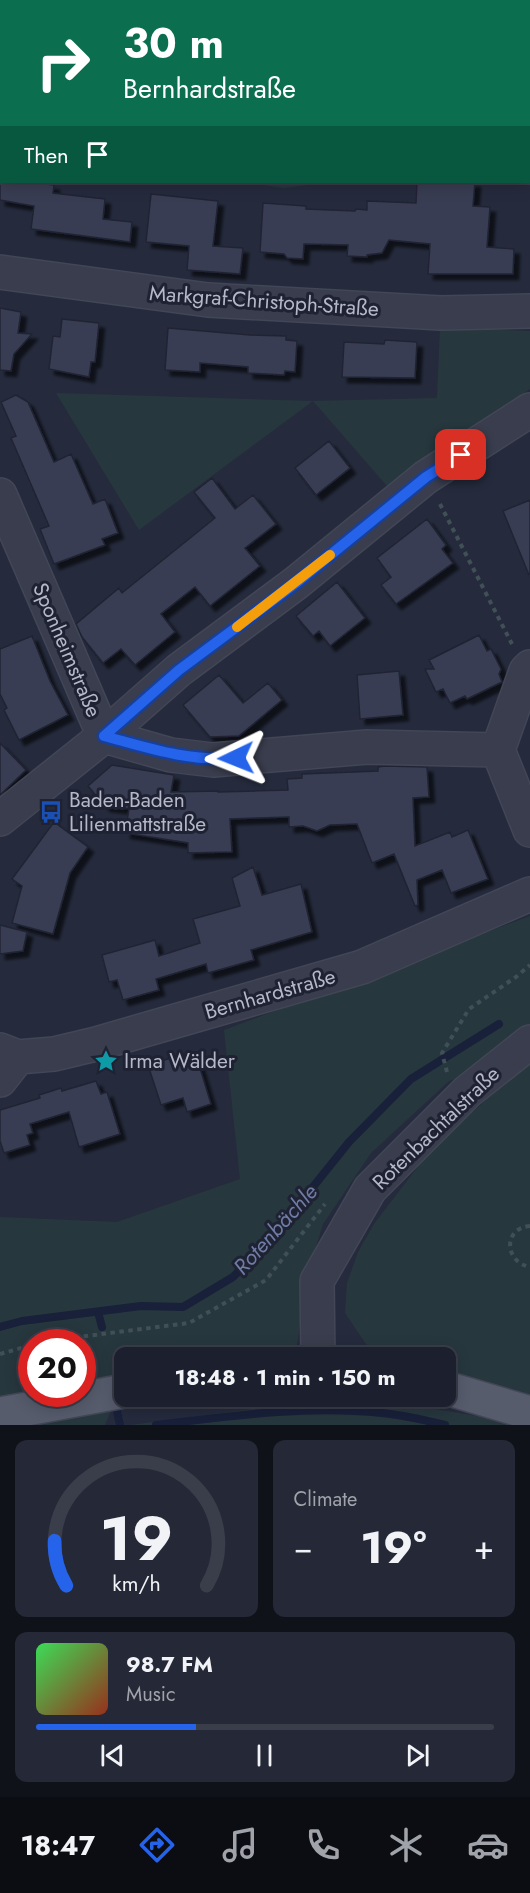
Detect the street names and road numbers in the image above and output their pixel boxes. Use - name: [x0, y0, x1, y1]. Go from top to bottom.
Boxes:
- street label: Markgraf-Christoph-Straße: [148, 278, 380, 324]
- street label: Sponheimstraße: [25, 578, 109, 722]
- street label: Bernhardstraße: [201, 961, 339, 1027]
- street label: Rotenbachtalstraße: [366, 1059, 507, 1197]

